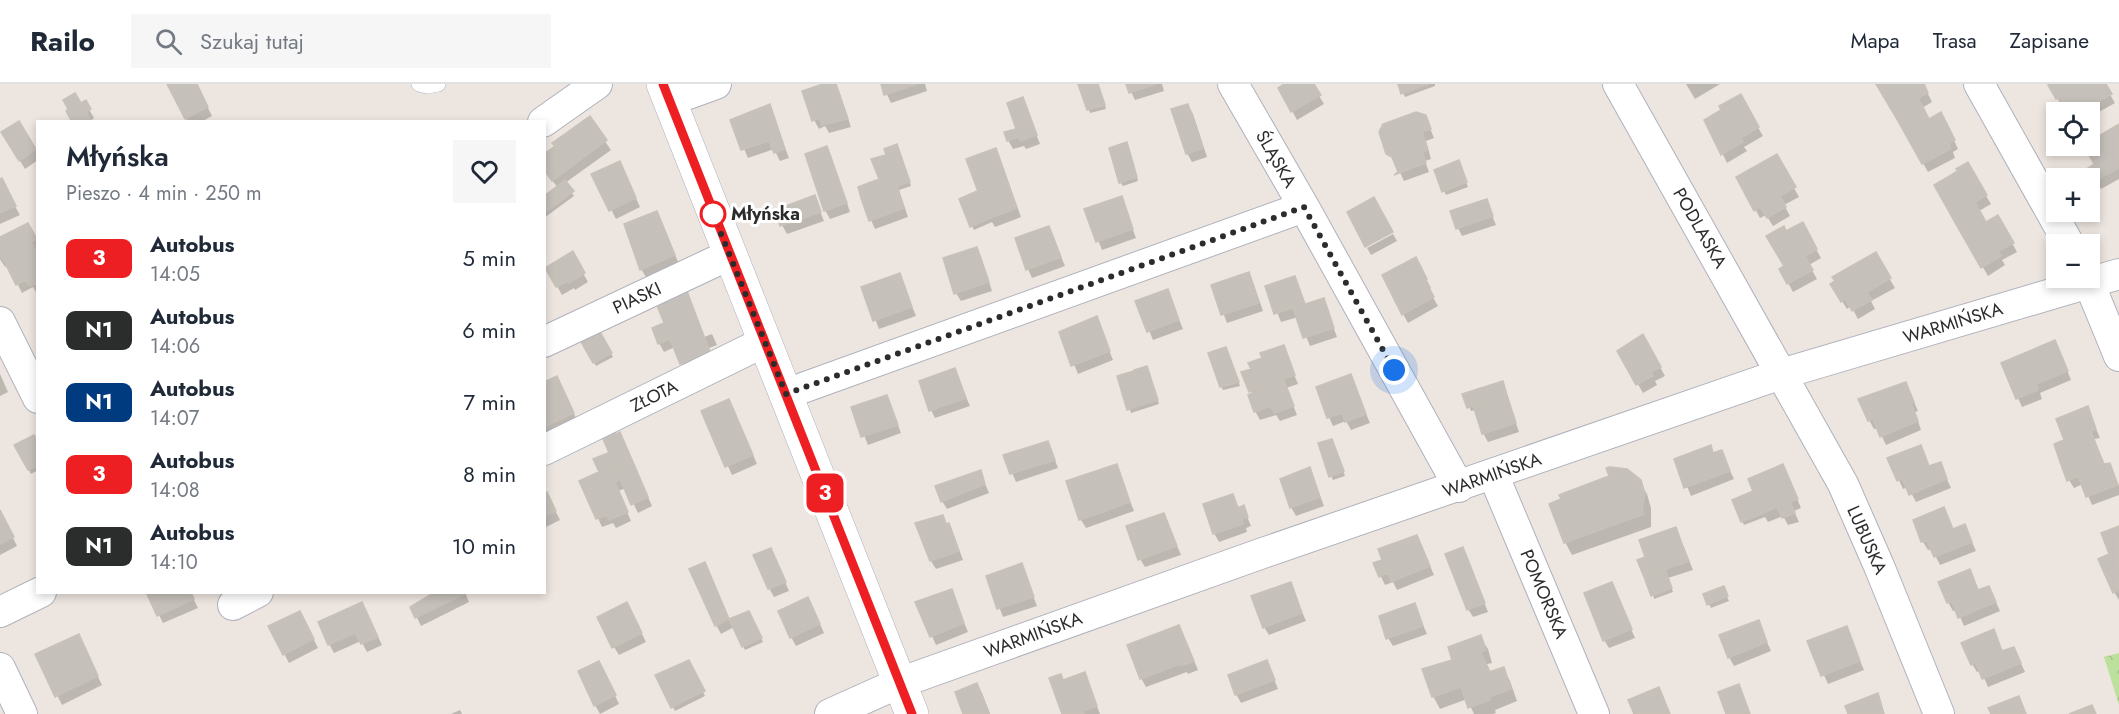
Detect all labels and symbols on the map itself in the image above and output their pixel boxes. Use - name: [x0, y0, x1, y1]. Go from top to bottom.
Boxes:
- street label: ŚLĄSKA: [1249, 126, 1303, 193]
- street label: PODLASKA: [1667, 183, 1734, 273]
- marker: Młyńska: [700, 201, 726, 227]
- place label: Młyńska: [731, 201, 800, 227]
- street label: PIASKI: [609, 276, 665, 320]
- street label: WARMIŃSKA: [1900, 296, 2006, 350]
- your location: [1379, 355, 1409, 385]
- street label: ZŁOTA: [626, 373, 682, 419]
- street label: WARMIŃSKA: [1439, 446, 1545, 504]
- line badge: 3: [806, 474, 844, 512]
- street label: LUBUSKA: [1840, 502, 1894, 579]
- street label: POMORSKA: [1513, 545, 1575, 643]
- street label: WARMIŃSKA: [980, 605, 1086, 665]

